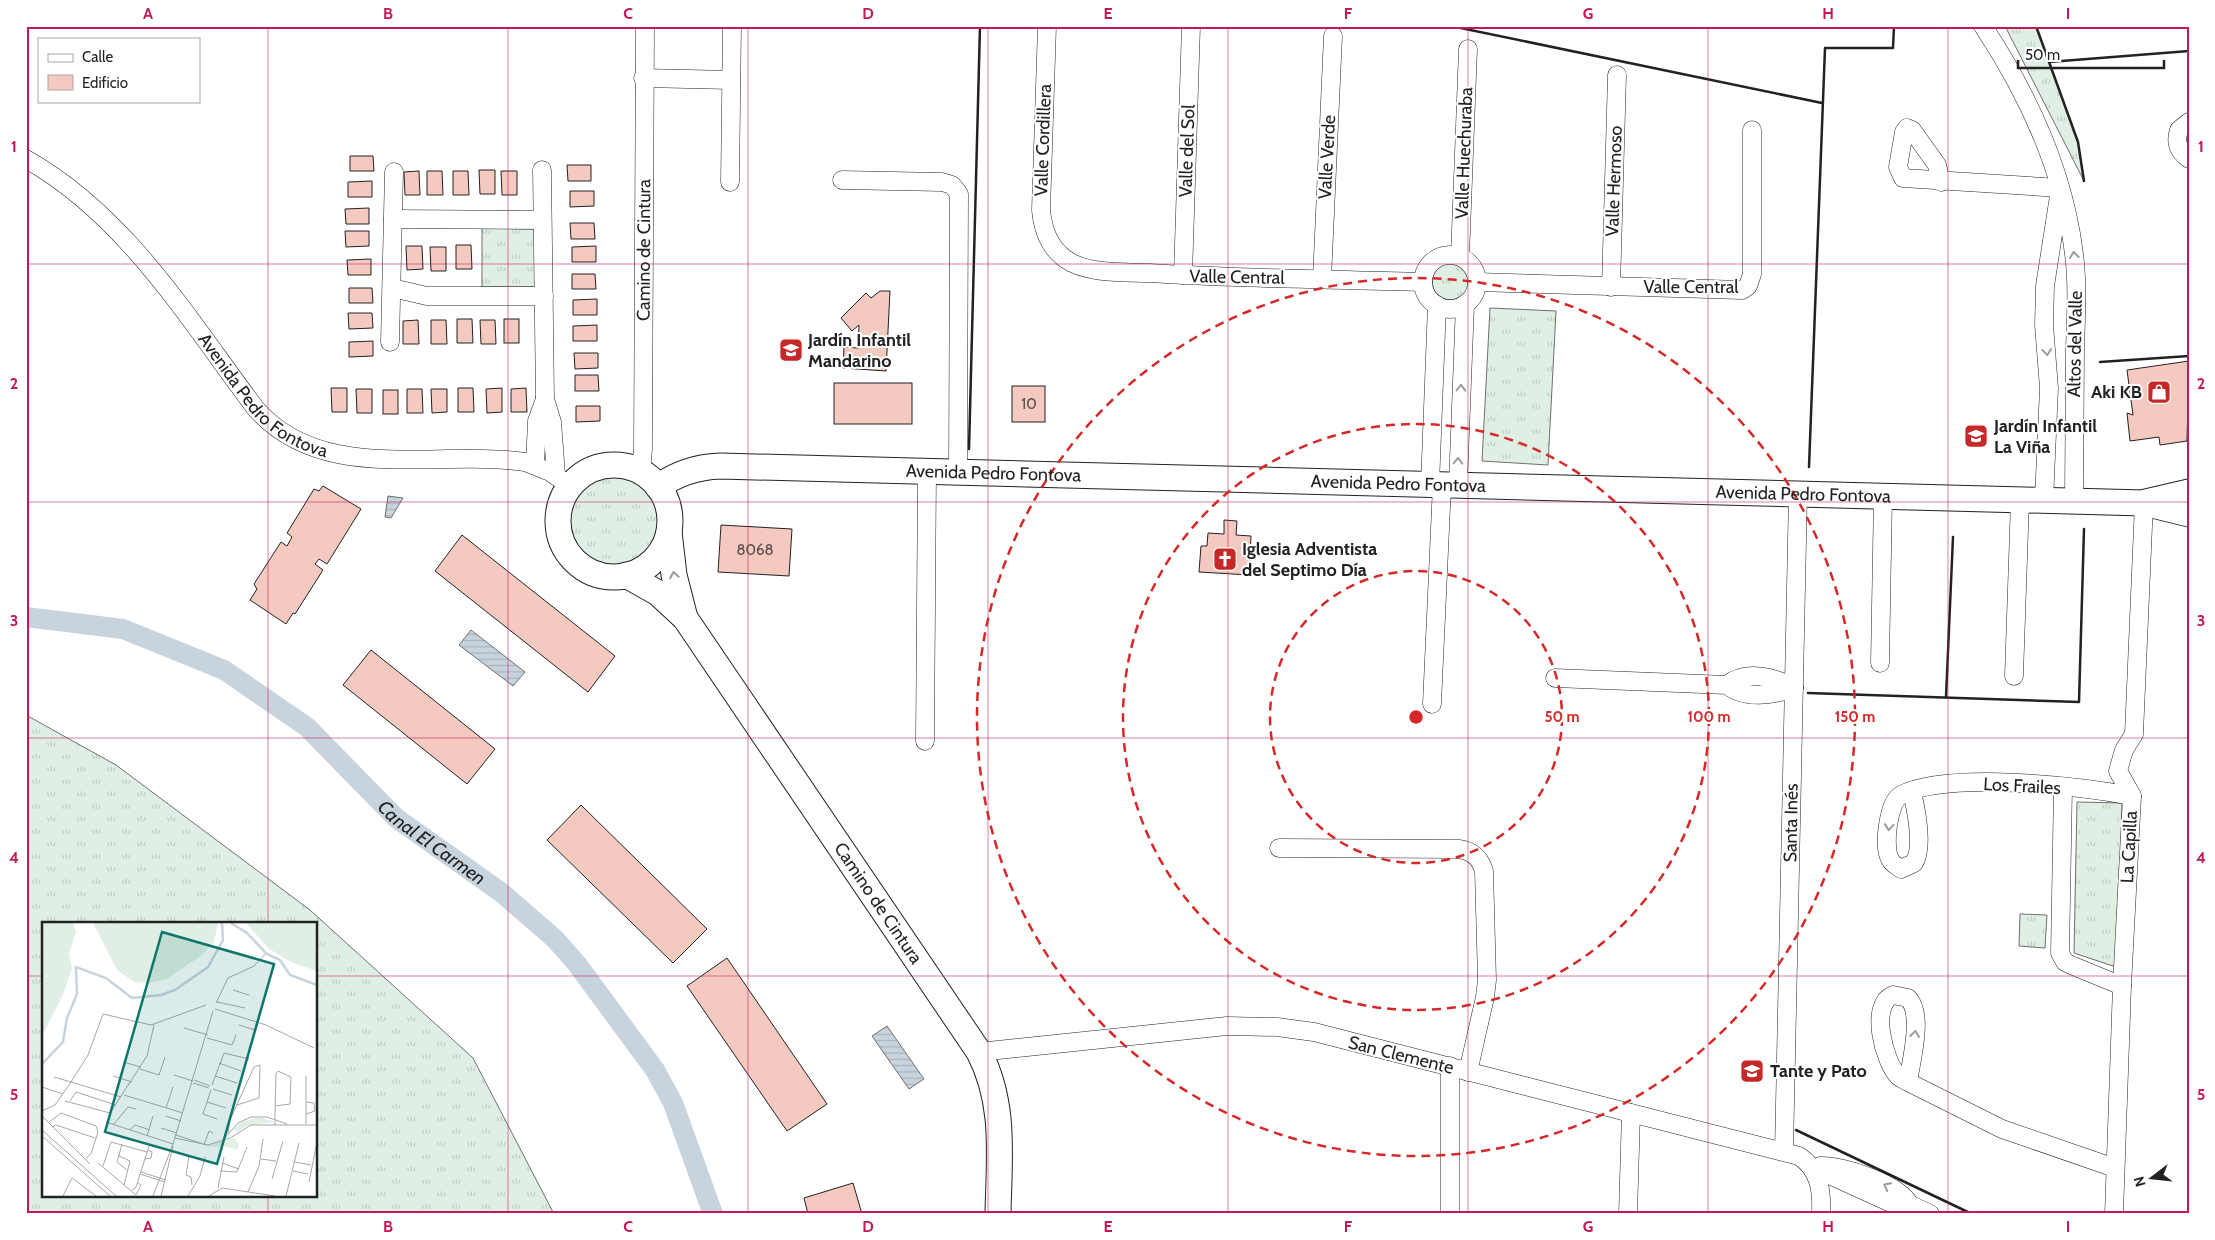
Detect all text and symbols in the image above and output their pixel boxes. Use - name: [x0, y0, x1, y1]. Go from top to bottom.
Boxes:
- text: A: [143, 4, 153, 23]
- text: B: [383, 4, 393, 23]
- text: C: [623, 4, 633, 23]
- text: D: [862, 4, 874, 23]
- text: E: [1103, 4, 1113, 23]
- text: F: [1344, 4, 1353, 23]
- text: G: [1583, 4, 1593, 23]
- text: H: [1822, 4, 1834, 23]
- text: I: [2066, 4, 2070, 23]
- legend: [38, 38, 200, 102]
- scale bar: [2018, 38, 2164, 70]
- text: 50 m: [2025, 46, 2060, 64]
- text: Calle: [82, 48, 113, 66]
- text: Edificio: [82, 74, 128, 92]
- street label: Valle Cordillera: [1030, 83, 1056, 197]
- street label: Valle Huechuraba: [1451, 86, 1477, 219]
- street label: Valle del Sol: [1174, 104, 1200, 198]
- street label: Valle Verde: [1314, 114, 1340, 200]
- street label: Valle Hermoso: [1601, 125, 1627, 237]
- text: 1: [11, 137, 17, 156]
- text: 1: [2198, 137, 2204, 156]
- street label: Camino de Cintura: [633, 179, 655, 321]
- one-way arrow: [2069, 251, 2080, 259]
- street label: Valle Central: [1189, 265, 1285, 289]
- street label: Valle Central: [1643, 276, 1739, 298]
- street label: Altos del Valle: [2063, 291, 2087, 397]
- street label: Avenida Pedro Fontova: [193, 329, 331, 462]
- place label: Jardín Infantil Mandarino: [807, 329, 911, 372]
- school or university icon: Jardín Infantil Mandarino: [778, 337, 804, 363]
- one-way arrow: [2041, 348, 2052, 356]
- text: 2: [10, 374, 18, 393]
- text: 2: [2197, 374, 2205, 393]
- shop icon: Aki KB: [2146, 379, 2172, 405]
- place label: Aki KB: [2091, 381, 2142, 403]
- one-way arrow: [1456, 384, 1467, 392]
- house number: 10: [1021, 395, 1037, 413]
- place label: Jardín Infantil La Viña: [1993, 415, 2097, 458]
- school or university icon: Jardín Infantil La Viña: [1963, 423, 1989, 449]
- one-way arrow: [1453, 457, 1464, 465]
- street label: Avenida Pedro Fontova: [906, 460, 1082, 486]
- street label: Avenida Pedro Fontova: [1310, 470, 1487, 497]
- street label: Avenida Pedro Fontova: [1715, 481, 1891, 507]
- place label: Iglesia Adventista del Septimo Día: [1242, 538, 1377, 581]
- house number: 8068: [736, 541, 774, 559]
- church icon: Iglesia Adventista del Septimo Día: [1212, 546, 1238, 572]
- one-way arrow: [669, 570, 679, 579]
- text: 3: [10, 611, 18, 630]
- text: 3: [2197, 611, 2205, 630]
- centre of rings: [1407, 708, 1425, 726]
- text: 50 m: [1544, 708, 1580, 726]
- text: 100 m: [1687, 708, 1731, 726]
- text: 150 m: [1835, 708, 1875, 726]
- street label: Los Frailes: [1983, 773, 2061, 799]
- street label: Santa Inés: [1779, 783, 1803, 863]
- water label: Canal El Carmen: [373, 795, 490, 889]
- street label: La Capilla: [2116, 810, 2142, 884]
- one-way arrow: [1884, 824, 1895, 832]
- street label: Camino de Cintura: [829, 838, 927, 968]
- text: 4: [9, 848, 19, 867]
- text: 4: [2196, 848, 2206, 867]
- inset map: [42, 922, 318, 1198]
- one-way arrow: [1909, 1030, 1920, 1038]
- street label: San Clemente: [1346, 1031, 1456, 1079]
- school or university icon: Tante y Pato: [1739, 1058, 1765, 1084]
- place label: Tante y Pato: [1770, 1060, 1867, 1082]
- text: 5: [10, 1085, 18, 1104]
- text: 5: [2197, 1085, 2205, 1104]
- north arrow: [2128, 1152, 2178, 1202]
- text: N: [2129, 1174, 2150, 1189]
- one-way arrow: [1883, 1182, 1892, 1192]
- text: A: [143, 1217, 153, 1236]
- text: B: [383, 1217, 393, 1236]
- text: C: [623, 1217, 633, 1236]
- text: D: [862, 1217, 874, 1236]
- text: E: [1103, 1217, 1113, 1236]
- text: F: [1344, 1217, 1353, 1236]
- text: G: [1583, 1217, 1593, 1236]
- text: H: [1822, 1217, 1834, 1236]
- text: I: [2066, 1217, 2070, 1236]

